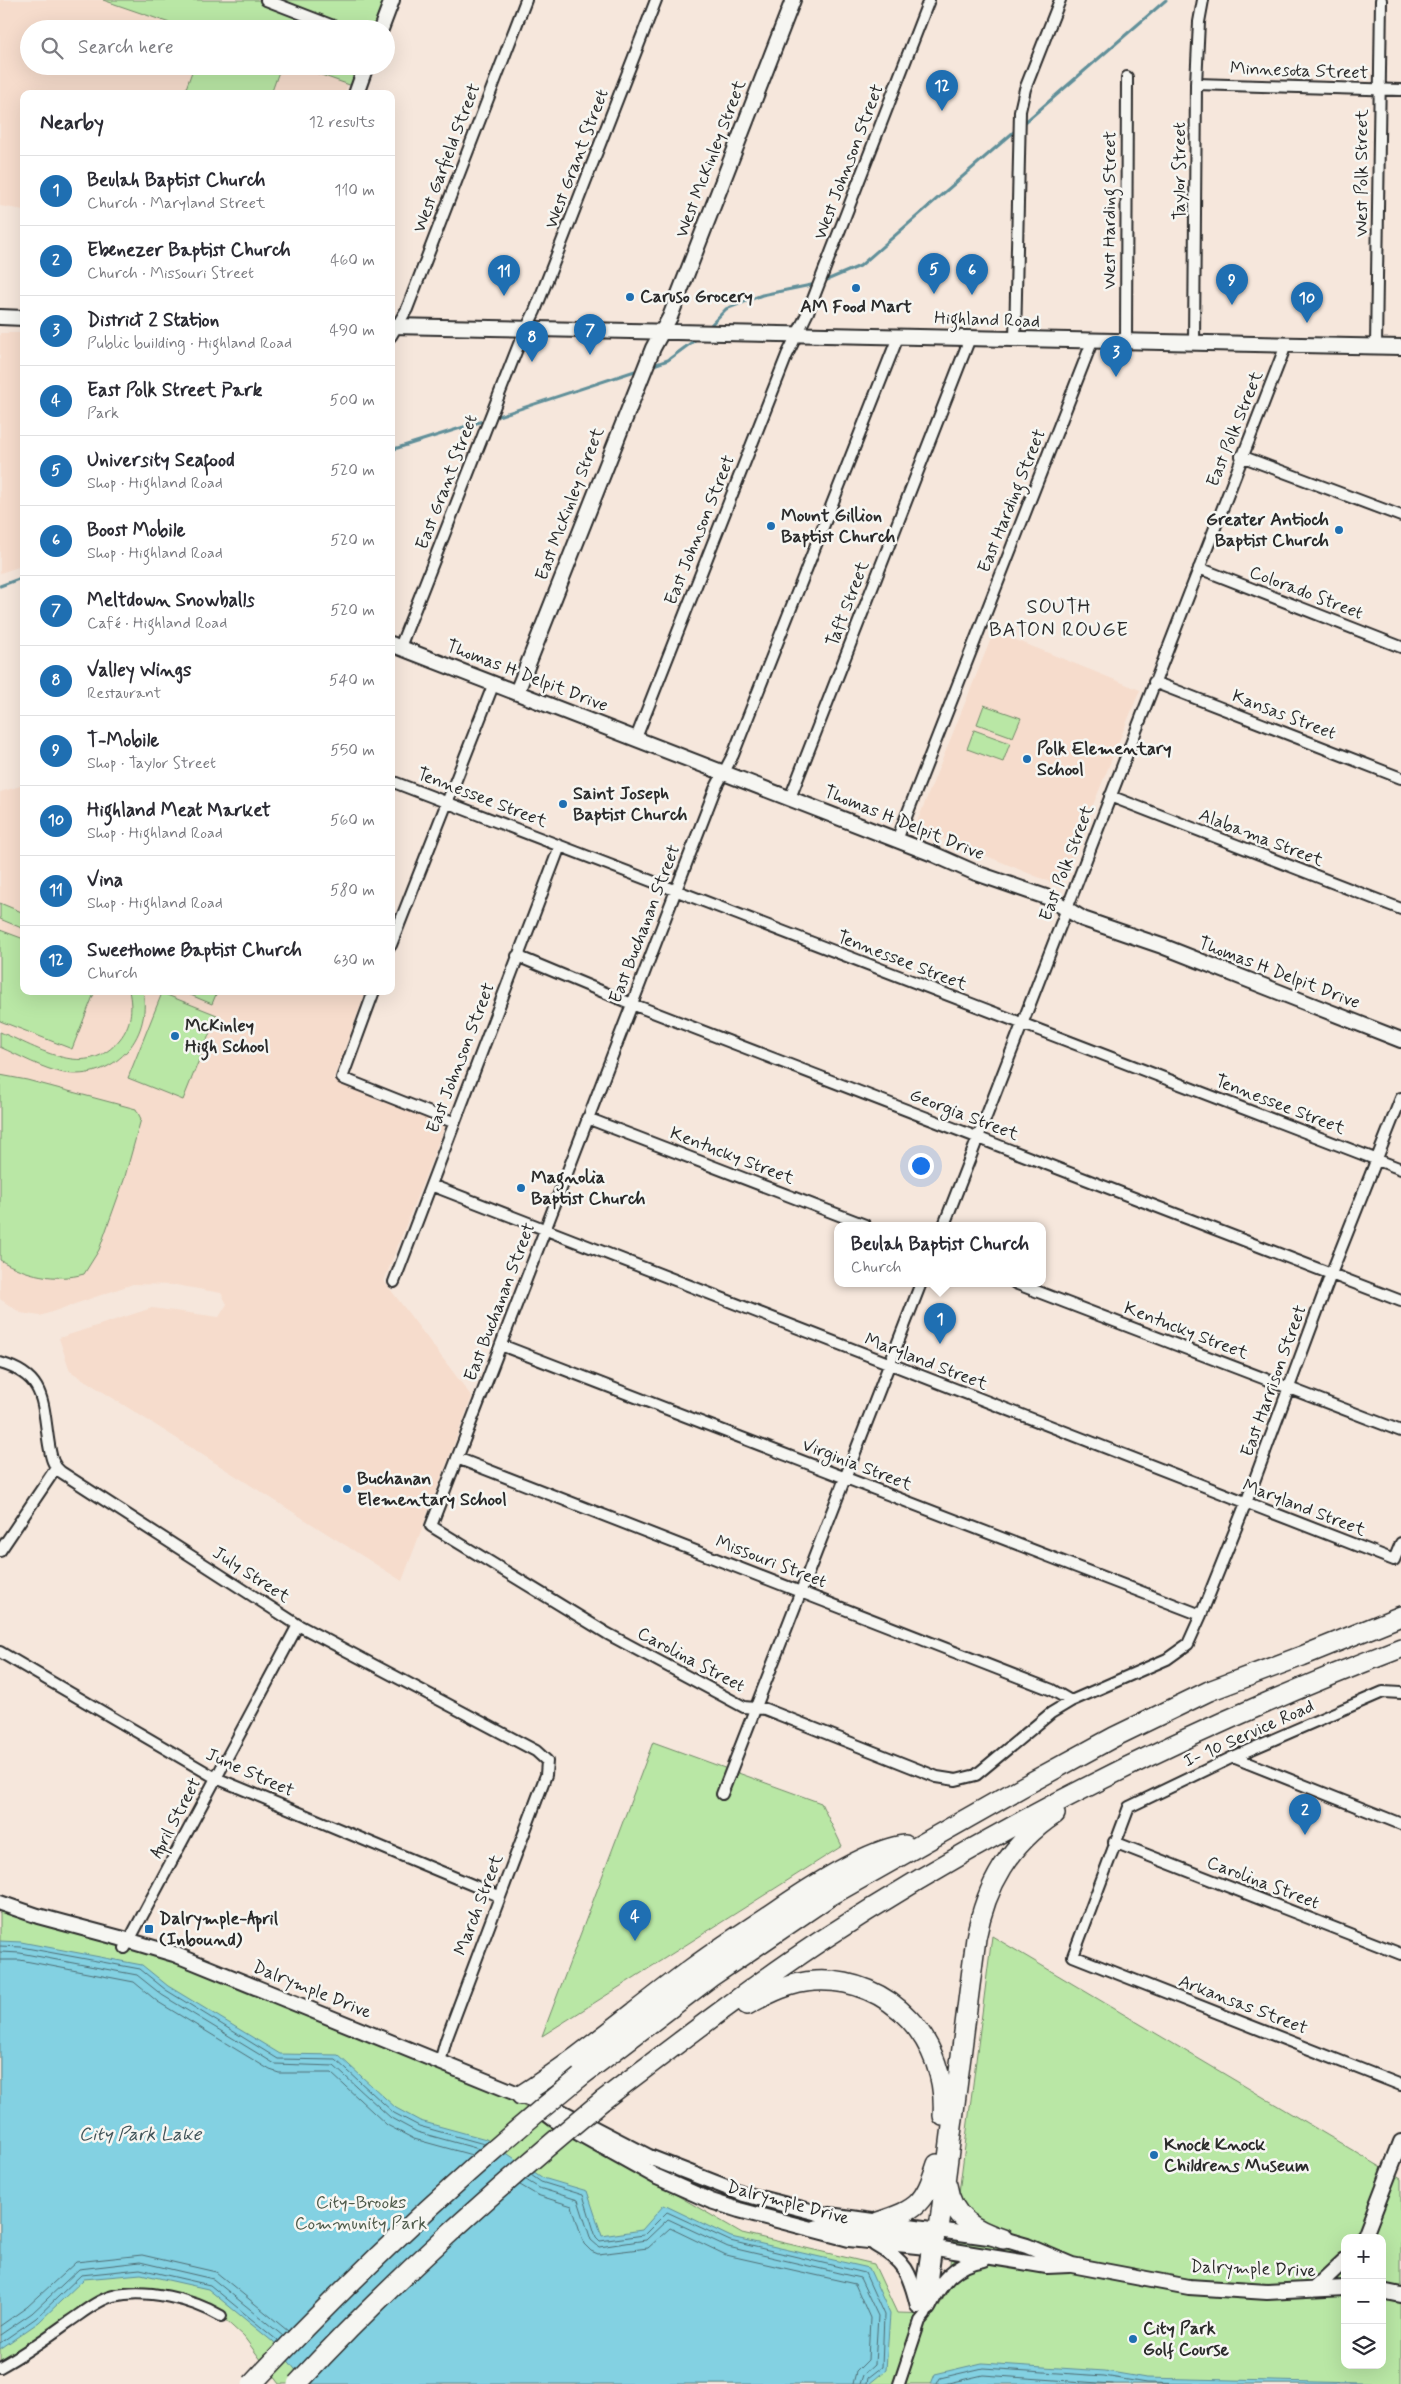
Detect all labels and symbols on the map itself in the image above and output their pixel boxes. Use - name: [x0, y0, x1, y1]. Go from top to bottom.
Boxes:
- street label: Minnesota Street: [1230, 57, 1368, 85]
- pin: 12: [926, 70, 958, 111]
- street label: West McKinley Street: [670, 76, 752, 241]
- street label: West Garfield Street: [407, 80, 487, 236]
- street label: West Johnson Street: [808, 81, 890, 243]
- street label: West Grant Street: [539, 85, 615, 232]
- street label: West Polk Street: [1350, 109, 1374, 237]
- street label: Taylor Street: [1168, 122, 1192, 220]
- street label: West Harding Street: [1098, 131, 1124, 289]
- pin: 5: [918, 253, 950, 294]
- pin: 6: [956, 254, 988, 295]
- pin: 11: [488, 255, 520, 296]
- pin: 9: [1216, 264, 1248, 305]
- marker: AM Food Mart: [850, 282, 862, 294]
- pin: 10: [1291, 282, 1323, 323]
- place label: Caruso Grocery: [640, 285, 753, 309]
- marker: Caruso Grocery: [624, 291, 636, 303]
- place label: AM Food Mart: [800, 295, 912, 319]
- street label: Highland Road: [934, 306, 1040, 336]
- pin: 7: [574, 314, 606, 355]
- pin: 8: [516, 321, 548, 362]
- pin: 3: [1100, 336, 1132, 377]
- street label: East Polk Street: [1201, 367, 1269, 490]
- street label: East Grant Street: [410, 411, 484, 553]
- street label: East McKinley Street: [530, 424, 610, 584]
- street label: East Harding Street: [972, 426, 1054, 577]
- street label: East Johnson Street: [659, 451, 741, 609]
- place label: Mount Gillion Baptist Church: [781, 504, 896, 549]
- place label: Greater Antioch Baptist Church: [1206, 508, 1329, 553]
- marker: Mount Gillion Baptist Church: [765, 520, 777, 532]
- marker: Greater Antioch Baptist Church: [1333, 524, 1345, 536]
- street label: Taft Street: [821, 557, 875, 650]
- street label: Colorado Street: [1246, 560, 1367, 626]
- district label: SOUTH BATON ROUGE: [989, 594, 1129, 644]
- street label: Thomas H Delpit Drive: [443, 634, 611, 718]
- street label: Kansas Street: [1229, 684, 1340, 746]
- place label: Polk Elementary School: [1037, 737, 1172, 782]
- marker: Polk Elementary School: [1021, 753, 1033, 765]
- street label: Tennessee Street: [414, 762, 551, 834]
- street label: Thomas H Delpit Drive: [820, 780, 988, 866]
- place label: Saint Joseph Baptist Church: [573, 782, 688, 827]
- marker: Saint Joseph Baptist Church: [557, 798, 569, 810]
- street label: East Polk Street: [1034, 801, 1100, 925]
- street label: Alabama Street: [1195, 803, 1327, 873]
- street label: East Buchanan Street: [604, 841, 686, 1007]
- street label: Tennessee Street: [834, 925, 971, 997]
- street label: Thomas H Delpit Drive: [1195, 931, 1363, 1015]
- street label: East Johnson Street: [421, 979, 501, 1137]
- place label: McKinley High School: [185, 1014, 269, 1061]
- marker: McKinley High School: [169, 1030, 181, 1042]
- street label: Tennessee Street: [1212, 1069, 1349, 1141]
- street label: Georgia Street: [906, 1083, 1022, 1148]
- street label: Kentucky Street: [667, 1121, 798, 1191]
- your location: [908, 1153, 934, 1179]
- place label: Magnolia Baptist Church: [531, 1166, 646, 1211]
- marker: Magnolia Baptist Church: [515, 1182, 527, 1194]
- street label: East Buchanan Street: [459, 1219, 541, 1385]
- street label: Kentucky Street: [1121, 1296, 1252, 1366]
- street label: East Harrison Street: [1235, 1302, 1313, 1460]
- pin: 1: [924, 1303, 956, 1344]
- street label: Maryland Street: [861, 1328, 991, 1397]
- street label: Virginia Street: [798, 1433, 916, 1498]
- place label: Buchanan Elementary School: [357, 1467, 507, 1512]
- street label: Maryland Street: [1239, 1474, 1369, 1543]
- marker: Buchanan Elementary School: [341, 1483, 353, 1495]
- street label: Missouri Street: [712, 1530, 830, 1594]
- street label: July Street: [208, 1541, 295, 1609]
- street label: Carolina Street: [633, 1622, 749, 1699]
- street label: I- 10 Service Road: [1180, 1695, 1318, 1773]
- street label: June Street: [202, 1743, 298, 1803]
- street label: April Street: [145, 1774, 208, 1863]
- pin: 2: [1289, 1794, 1321, 1835]
- street label: March Street: [449, 1851, 509, 1959]
- street label: Carolina Street: [1203, 1851, 1323, 1916]
- pin: 4: [619, 1900, 651, 1941]
- place label: Dalrymple-April (Inbound): [159, 1907, 279, 1952]
- marker: Dalrymple-April (Inbound): [143, 1923, 155, 1935]
- street label: Dalrymple Drive: [249, 1955, 375, 2025]
- street label: Arkansas Street: [1175, 1969, 1311, 2041]
- water label: City Park Lake: [79, 2122, 203, 2147]
- place label: Knock Knock Childrens Museum: [1164, 2133, 1309, 2178]
- marker: Knock Knock Childrens Museum: [1148, 2149, 1160, 2161]
- street label: Dalrymple Drive: [724, 2175, 852, 2231]
- park label: City-Brooks Community Park: [295, 2191, 427, 2236]
- street label: Dalrymple Drive: [1190, 2255, 1316, 2283]
- place label: City Park Golf Course: [1143, 2317, 1230, 2362]
- marker: City Park Golf Course: [1127, 2333, 1139, 2345]

